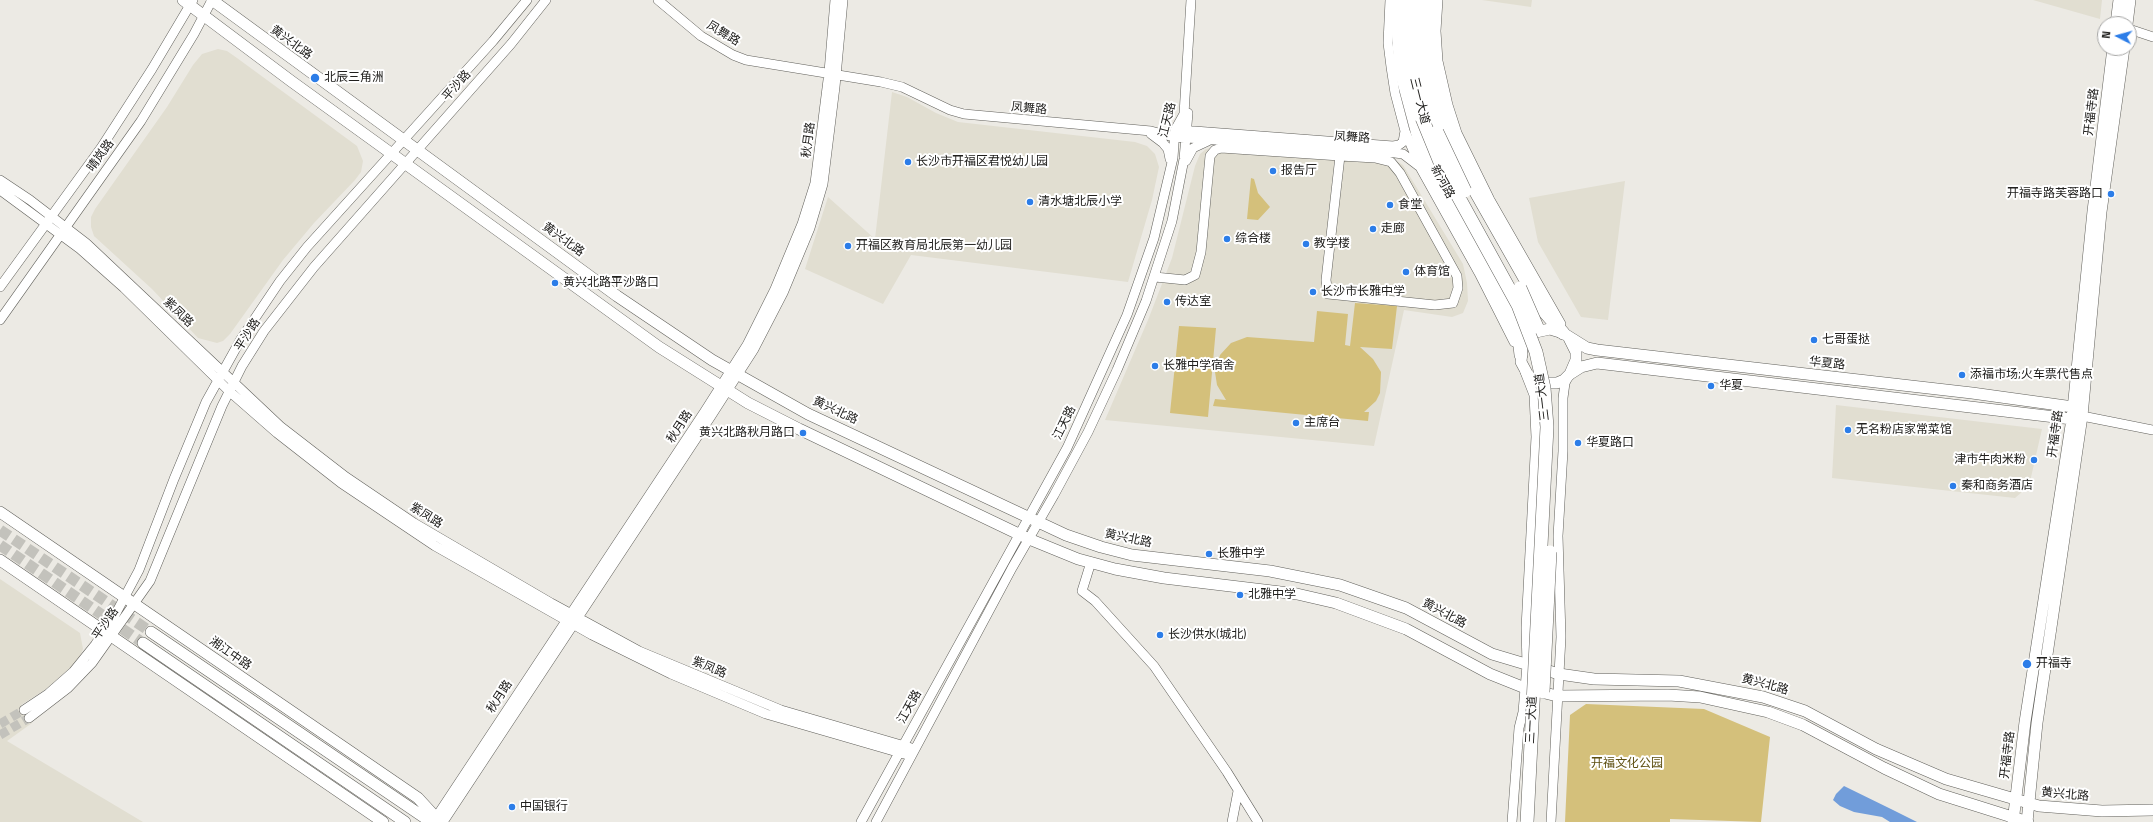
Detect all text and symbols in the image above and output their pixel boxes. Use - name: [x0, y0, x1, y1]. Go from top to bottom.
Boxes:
- north arrow: [2097, 16, 2137, 56]
- street label: 凤舞路: [704, 19, 742, 49]
- street label: 黄兴北路: [267, 23, 315, 63]
- text: N: [2098, 30, 2114, 39]
- street label: 平沙路: [440, 68, 474, 104]
- place label: 北辰三角洲: [324, 71, 384, 85]
- marker: 北辰三角洲: [309, 72, 321, 84]
- street label: 三一大道: [1406, 76, 1432, 126]
- street label: 开福寺路: [2082, 87, 2102, 137]
- street label: 凤舞路: [1010, 100, 1048, 118]
- street label: 江天路: [1157, 101, 1179, 139]
- street label: 秋月路: [800, 121, 818, 159]
- street label: 凤舞路: [1334, 130, 1370, 146]
- street label: 晴岚路: [85, 137, 117, 175]
- place label: 长沙市开福区君悦幼儿园: [916, 155, 1048, 169]
- marker: 长沙市开福区君悦幼儿园: [903, 157, 913, 167]
- street label: 新河路: [1427, 163, 1457, 201]
- place label: 报告厅: [1281, 164, 1317, 178]
- marker: 报告厅: [1268, 166, 1278, 176]
- place label: 开福寺路芙蓉路口: [2007, 187, 2103, 201]
- marker: 开福寺路芙蓉路口: [2106, 189, 2116, 199]
- place label: 清水塘北辰小学: [1038, 195, 1122, 209]
- marker: 清水塘北辰小学: [1025, 197, 1035, 207]
- place label: 食堂: [1398, 198, 1422, 212]
- marker: 食堂: [1385, 200, 1395, 210]
- street label: 黄兴北路: [539, 220, 587, 260]
- place label: 走廊: [1381, 222, 1405, 236]
- marker: 走廊: [1368, 224, 1378, 234]
- place label: 综合楼: [1235, 232, 1271, 246]
- marker: 综合楼: [1222, 234, 1232, 244]
- place label: 教学楼: [1314, 237, 1350, 251]
- place label: 开福区教育局北辰第一幼儿园: [856, 239, 1012, 253]
- marker: 教学楼: [1301, 239, 1311, 249]
- marker: 开福区教育局北辰第一幼儿园: [843, 241, 853, 251]
- place label: 体育馆: [1414, 265, 1450, 279]
- marker: 体育馆: [1401, 267, 1411, 277]
- place label: 黄兴北路平沙路口: [563, 276, 659, 290]
- marker: 黄兴北路平沙路口: [550, 278, 560, 288]
- place label: 长沙市长雅中学: [1321, 285, 1405, 299]
- marker: 长沙市长雅中学: [1308, 287, 1318, 297]
- street label: 紫凤路: [160, 295, 196, 331]
- place label: 传达室: [1175, 295, 1211, 309]
- marker: 传达室: [1162, 297, 1172, 307]
- street label: 平沙路: [232, 316, 264, 354]
- place label: 七哥蛋挞: [1822, 333, 1870, 347]
- marker: 七哥蛋挞: [1809, 335, 1819, 345]
- street label: 华夏路: [1808, 355, 1846, 373]
- place label: 长雅中学宿舍: [1163, 359, 1235, 373]
- marker: 长雅中学宿舍: [1150, 361, 1160, 371]
- place label: 添福市场;火车票代售点: [1970, 368, 2093, 382]
- marker: 添福市场;火车票代售点: [1957, 370, 1967, 380]
- street label: 三一大道: [1533, 372, 1553, 422]
- place label: 华夏: [1719, 379, 1743, 393]
- marker: 华夏: [1706, 381, 1716, 391]
- street label: 黄兴北路: [810, 394, 860, 428]
- street label: 江天路: [1051, 404, 1079, 442]
- street label: 秋月路: [664, 408, 696, 446]
- street label: 开福寺路: [2046, 409, 2066, 459]
- place label: 主席台: [1304, 416, 1340, 430]
- marker: 主席台: [1291, 418, 1301, 428]
- place label: 无名粉店家常菜馆: [1856, 423, 1952, 437]
- marker: 无名粉店家常菜馆: [1843, 425, 1853, 435]
- place label: 黄兴北路秋月路口: [699, 426, 795, 440]
- marker: 黄兴北路秋月路口: [798, 428, 808, 438]
- place label: 华夏路口: [1586, 436, 1634, 450]
- marker: 华夏路口: [1573, 438, 1583, 448]
- place label: 津市牛肉米粉: [1954, 453, 2026, 467]
- marker: 津市牛肉米粉: [2029, 455, 2039, 465]
- place label: 秦和商务酒店: [1961, 479, 2033, 493]
- marker: 秦和商务酒店: [1948, 481, 1958, 491]
- street label: 紫凤路: [407, 500, 445, 532]
- street label: 黄兴北路: [1103, 527, 1153, 551]
- place label: 长雅中学: [1217, 547, 1265, 561]
- marker: 长雅中学: [1204, 549, 1214, 559]
- place label: 北雅中学: [1248, 588, 1296, 602]
- marker: 北雅中学: [1235, 590, 1245, 600]
- street label: 黄兴北路: [1419, 596, 1469, 632]
- street label: 平沙路: [90, 605, 122, 643]
- place label: 长沙供水(城北): [1168, 628, 1246, 642]
- marker: 长沙供水(城北): [1155, 630, 1165, 640]
- street label: 湘江中路: [206, 634, 254, 674]
- street label: 紫凤路: [690, 654, 728, 682]
- place label: 开福寺: [2036, 657, 2072, 671]
- marker: 开福寺: [2021, 658, 2033, 670]
- street label: 黄兴北路: [1740, 672, 1790, 698]
- street label: 秋月路: [484, 678, 516, 716]
- street label: 江天路: [895, 688, 925, 726]
- street label: 三一大道: [1524, 696, 1540, 744]
- street label: 开福寺路: [1998, 730, 2018, 780]
- park label: 开福文化公园: [1591, 757, 1663, 771]
- street label: 黄兴北路: [2040, 786, 2090, 804]
- place label: 中国银行: [520, 800, 568, 814]
- marker: 中国银行: [507, 802, 517, 812]

